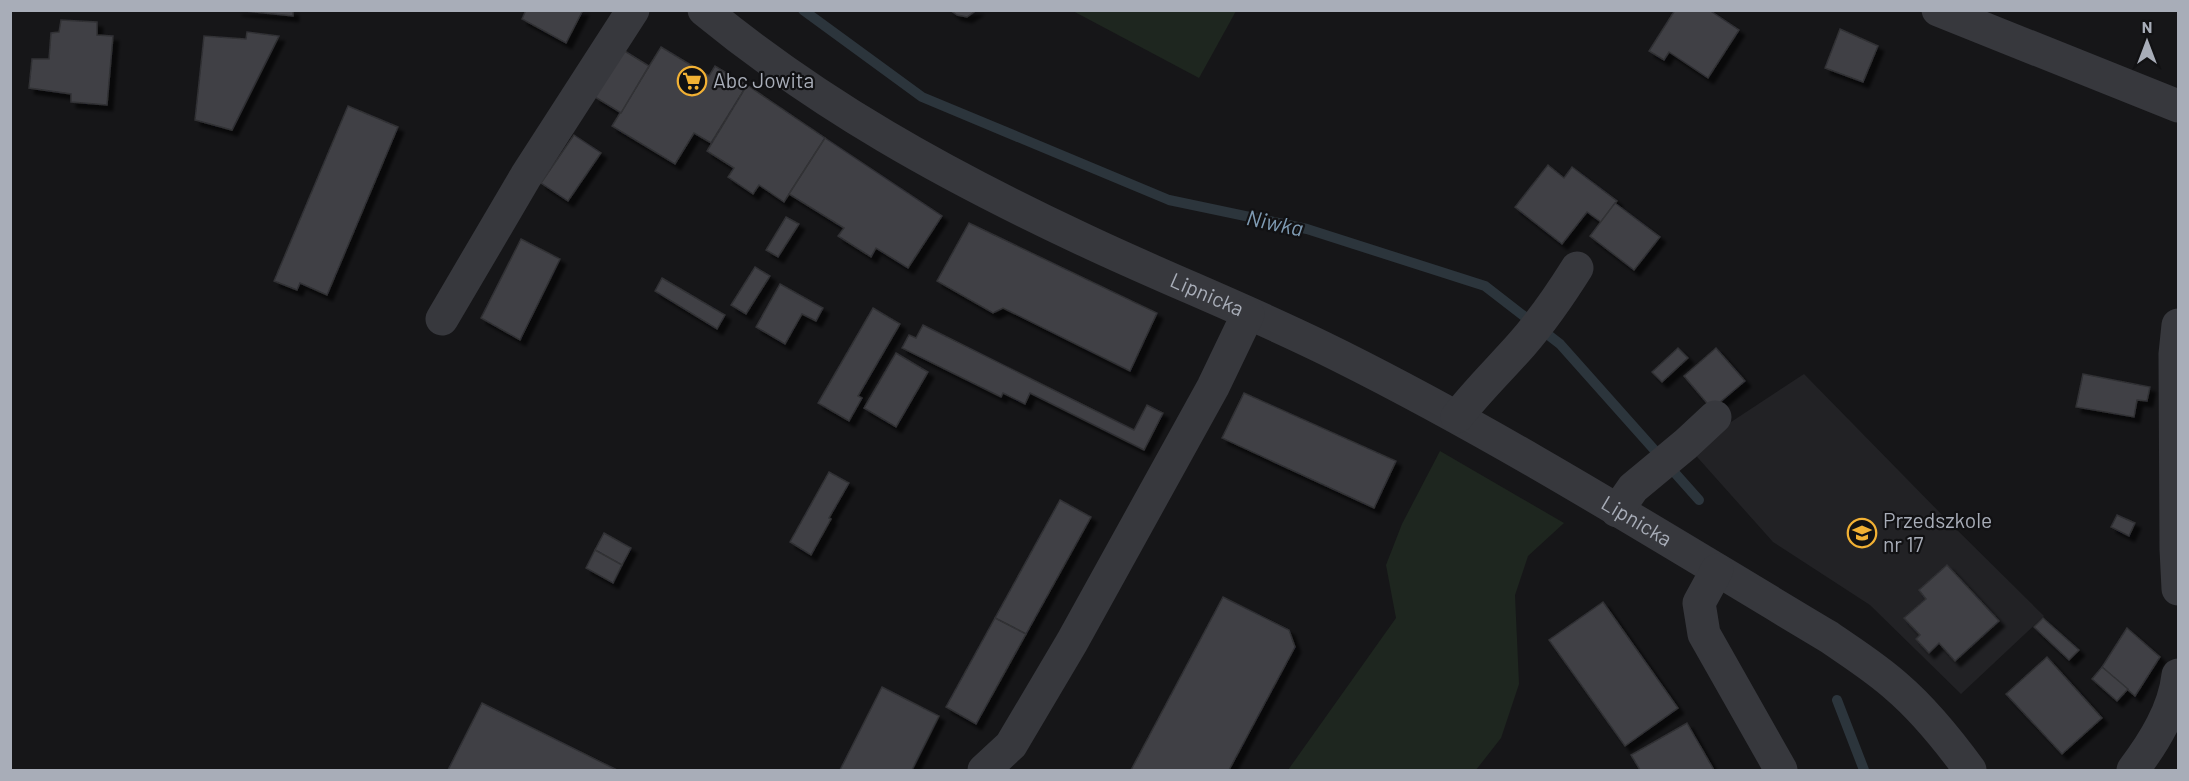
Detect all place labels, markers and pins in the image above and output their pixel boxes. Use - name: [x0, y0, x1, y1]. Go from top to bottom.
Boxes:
- supermarket icon: Abc Jowita: [676, 65, 708, 97]
- place label: Abc Jowita: [713, 67, 814, 92]
- place label: Przedszkole nr 17: [1883, 507, 1992, 556]
- school or university icon: Przedszkole nr 17: [1846, 517, 1878, 549]

